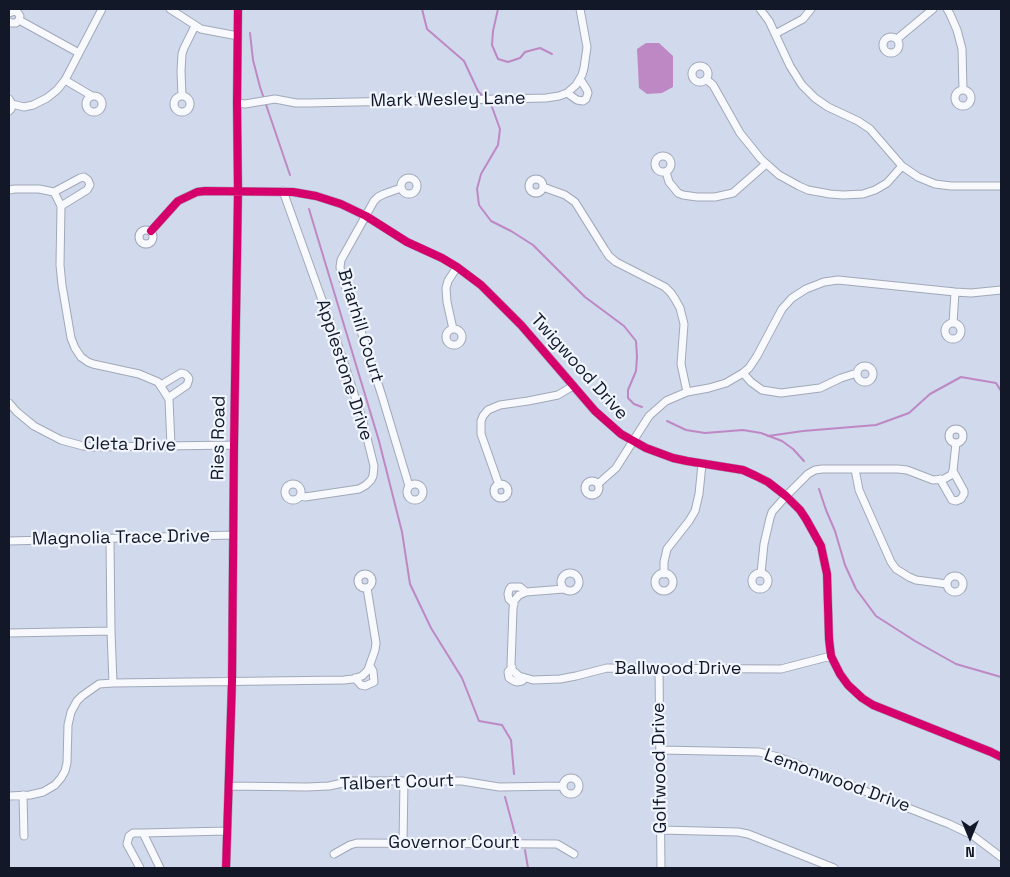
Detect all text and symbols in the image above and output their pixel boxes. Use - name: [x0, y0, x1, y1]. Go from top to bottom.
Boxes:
- street label: Mark Wesley Lane: [370, 88, 526, 112]
- street label: Briarhill Court: [332, 266, 388, 386]
- street label: Applestone Drive: [311, 297, 377, 443]
- street label: Twigwood Drive: [526, 309, 632, 425]
- street label: Ries Road: [207, 395, 231, 481]
- street label: Cleta Drive: [84, 433, 176, 457]
- street label: Magnolia Trace Drive: [32, 526, 210, 550]
- street label: Ballwood Drive: [615, 658, 741, 680]
- street label: Golfwood Drive: [648, 702, 672, 834]
- street label: Lemonwood Drive: [761, 745, 913, 817]
- street label: Talbert Court: [339, 770, 455, 796]
- north arrow: [945, 812, 995, 862]
- street label: Governor Court: [388, 832, 520, 854]
- text: N: [965, 843, 975, 861]

